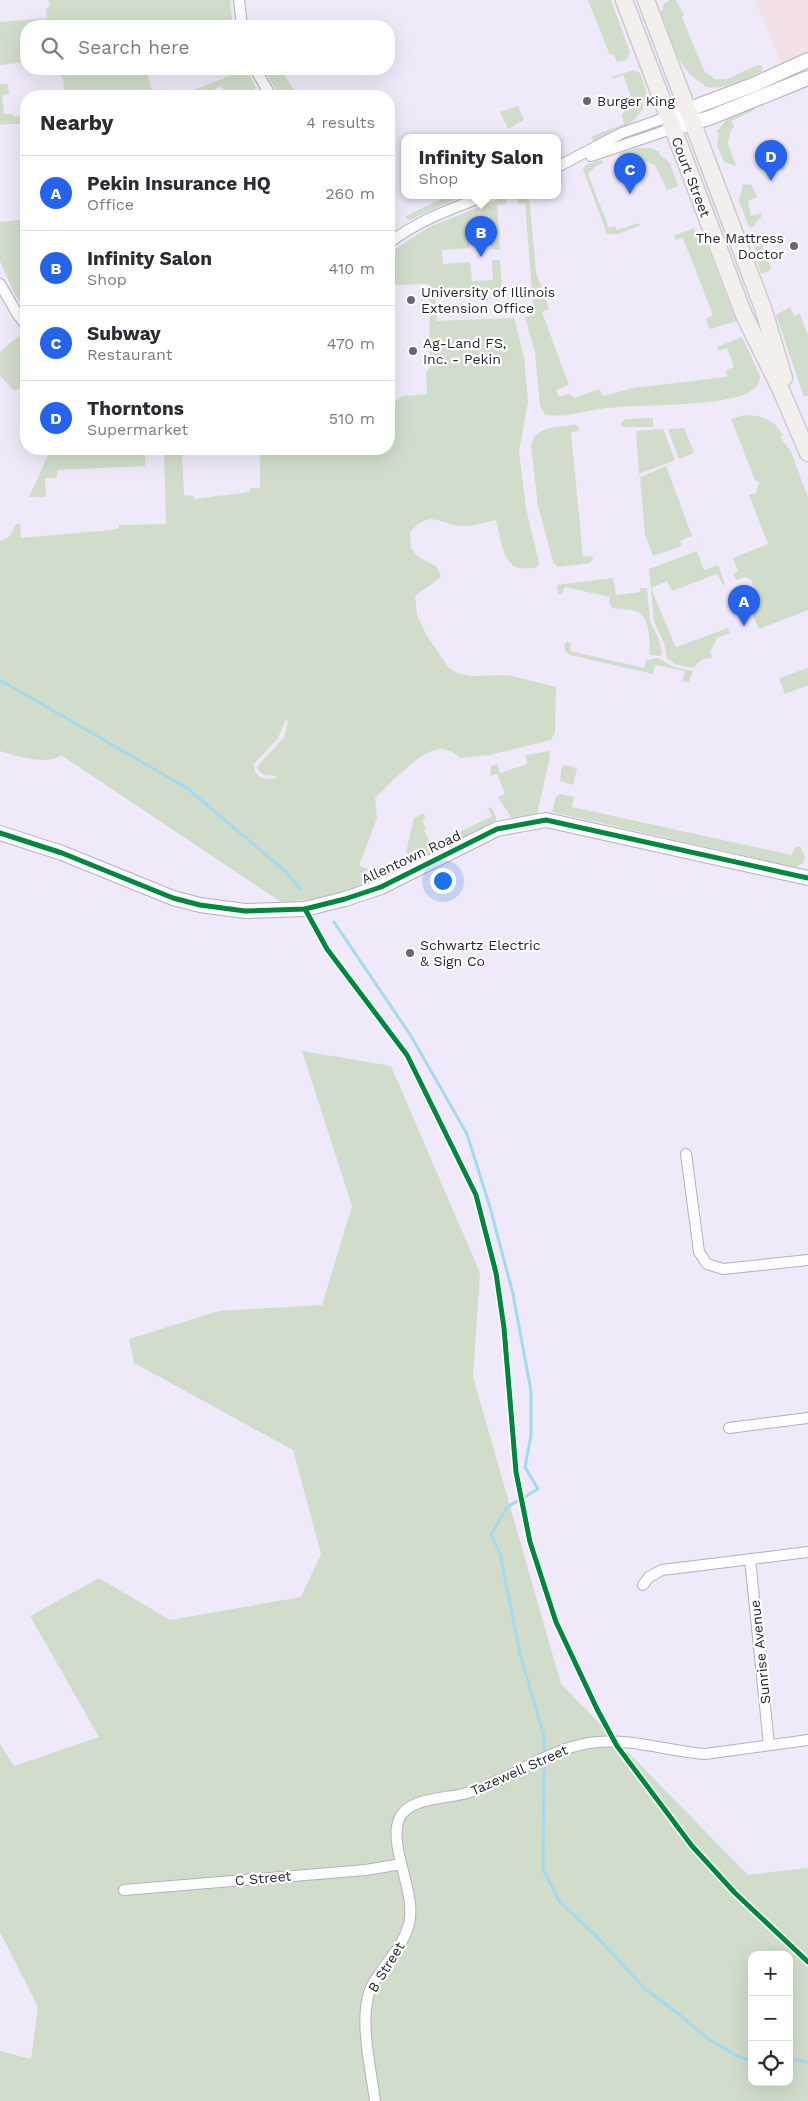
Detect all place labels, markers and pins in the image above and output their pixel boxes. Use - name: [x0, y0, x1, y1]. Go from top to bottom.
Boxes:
- place label: Burger King: [597, 93, 675, 109]
- marker: Burger King: [581, 95, 593, 107]
- pin: D: [755, 140, 787, 181]
- pin: C: [614, 153, 646, 194]
- pin: B: [465, 216, 497, 257]
- place label: The Mattress Doctor: [696, 230, 784, 262]
- marker: The Mattress Doctor: [788, 240, 800, 252]
- place label: University of Illinois Extension Office: [421, 284, 555, 316]
- marker: University of Illinois Extension Office: [405, 294, 417, 306]
- place label: Ag-Land FS, Inc. - Pekin: [423, 335, 507, 367]
- marker: Ag-Land FS, Inc. - Pekin: [407, 345, 419, 357]
- pin: A: [728, 585, 760, 626]
- place label: Schwartz Electric & Sign Co: [420, 937, 541, 969]
- marker: Schwartz Electric & Sign Co: [404, 947, 416, 959]

